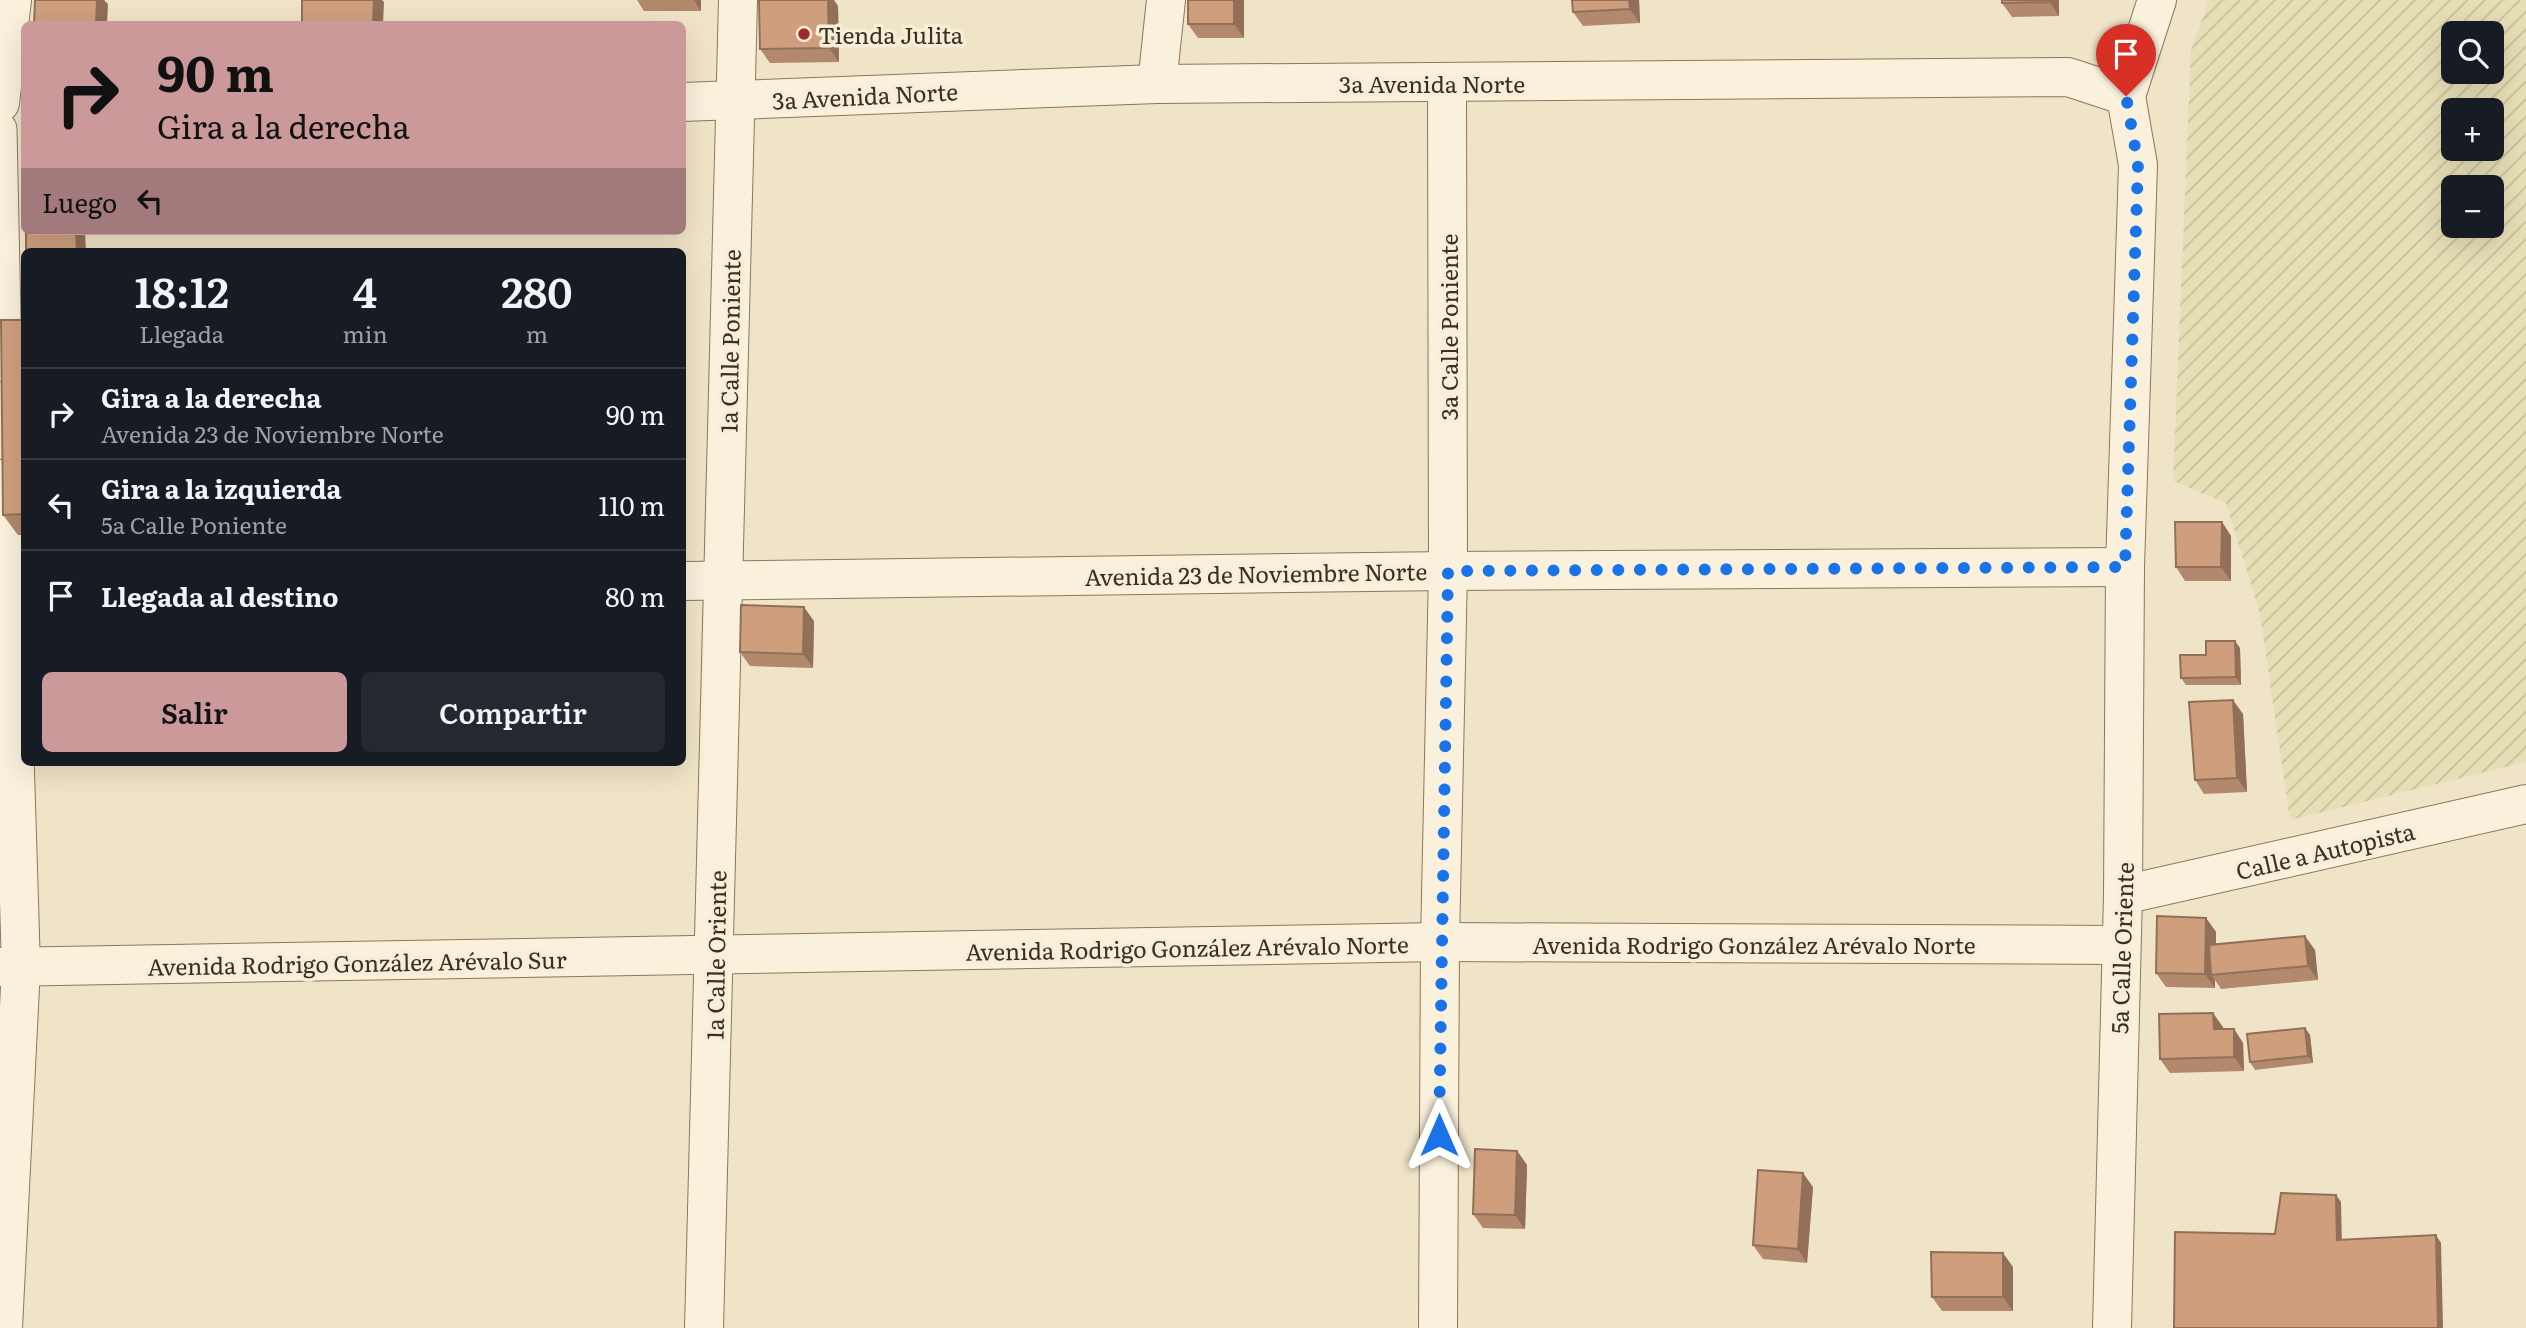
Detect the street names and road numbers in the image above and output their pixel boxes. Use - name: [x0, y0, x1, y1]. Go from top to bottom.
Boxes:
- street label: 3a Avenida Norte: [1339, 66, 1525, 100]
- street label: 3a Avenida Norte: [771, 73, 959, 117]
- street label: 3a Calle Poniente: [1431, 234, 1465, 420]
- street label: 1a Calle Poniente: [710, 249, 748, 433]
- street label: Avenida 23 de Noviembre Norte: [1084, 553, 1428, 593]
- street label: Calle a Autopista: [2232, 813, 2418, 887]
- street label: 5a Calle Oriente: [2101, 861, 2141, 1035]
- street label: 1a Calle Oriente: [697, 870, 733, 1040]
- street label: Avenida Rodrigo González Arévalo Norte: [965, 926, 1409, 968]
- street label: Avenida Rodrigo González Arévalo Norte: [1532, 927, 1976, 961]
- street label: Avenida Rodrigo González Arévalo Sur: [147, 941, 567, 983]

